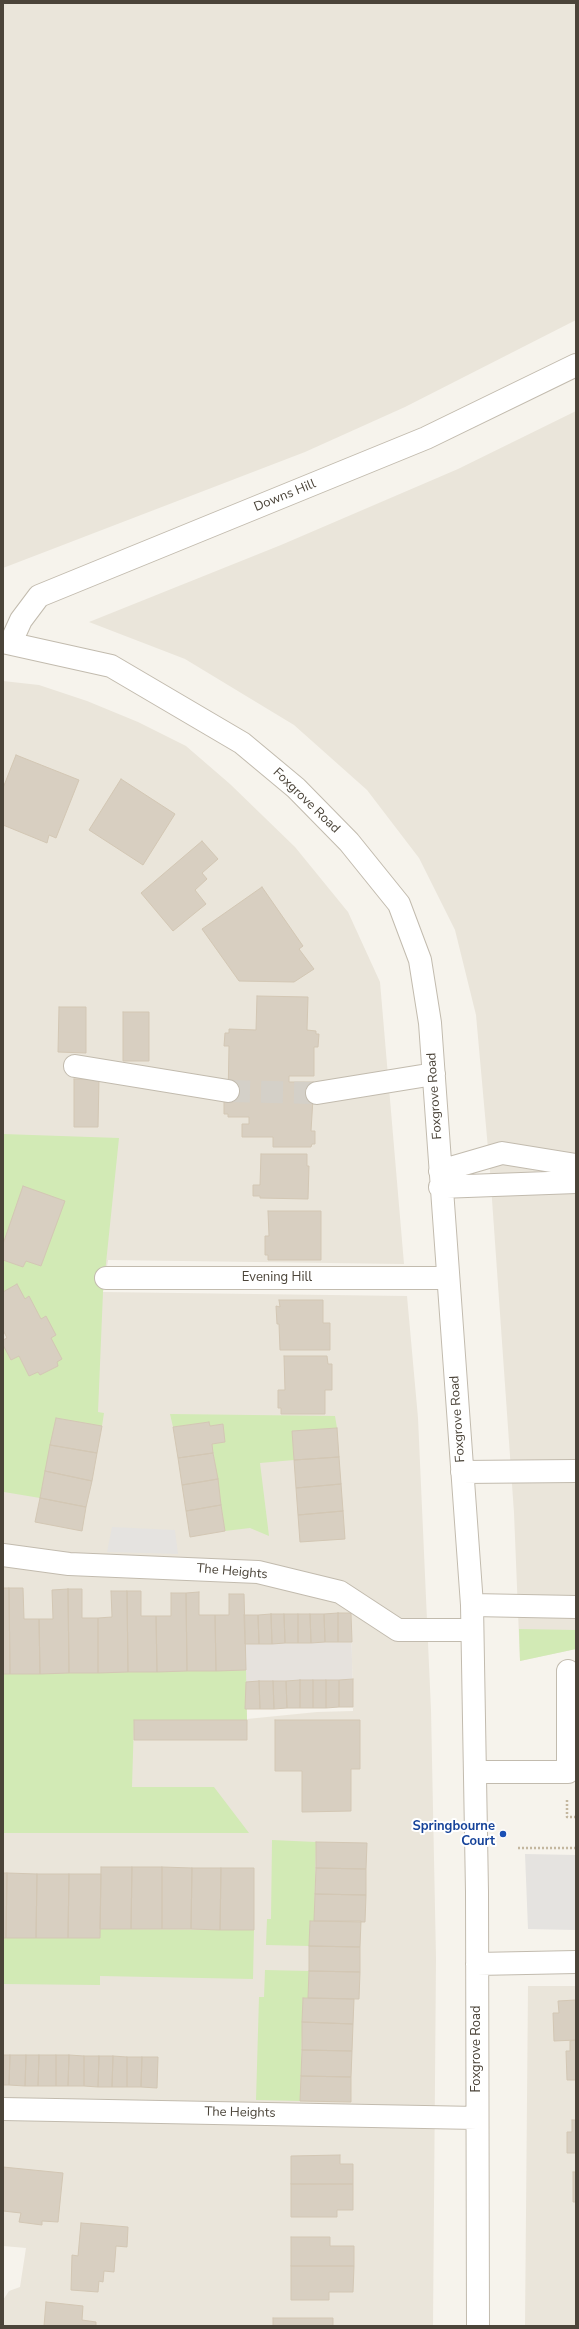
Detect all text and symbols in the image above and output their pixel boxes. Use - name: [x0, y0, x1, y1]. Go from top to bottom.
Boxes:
- street label: Downs Hill: [252, 477, 318, 515]
- street label: Foxgrove Road: [269, 765, 343, 837]
- street label: Foxgrove Road: [424, 1052, 446, 1140]
- street label: Evening Hill: [242, 1270, 312, 1286]
- street label: Foxgrove Road: [447, 1375, 469, 1463]
- street label: The Heights: [196, 1561, 268, 1583]
- place label: Springbourne Court: [413, 1819, 495, 1850]
- marker: Springbourne Court: [498, 1829, 508, 1839]
- street label: Foxgrove Road: [469, 2005, 485, 2093]
- street label: The Heights: [204, 2105, 276, 2121]

